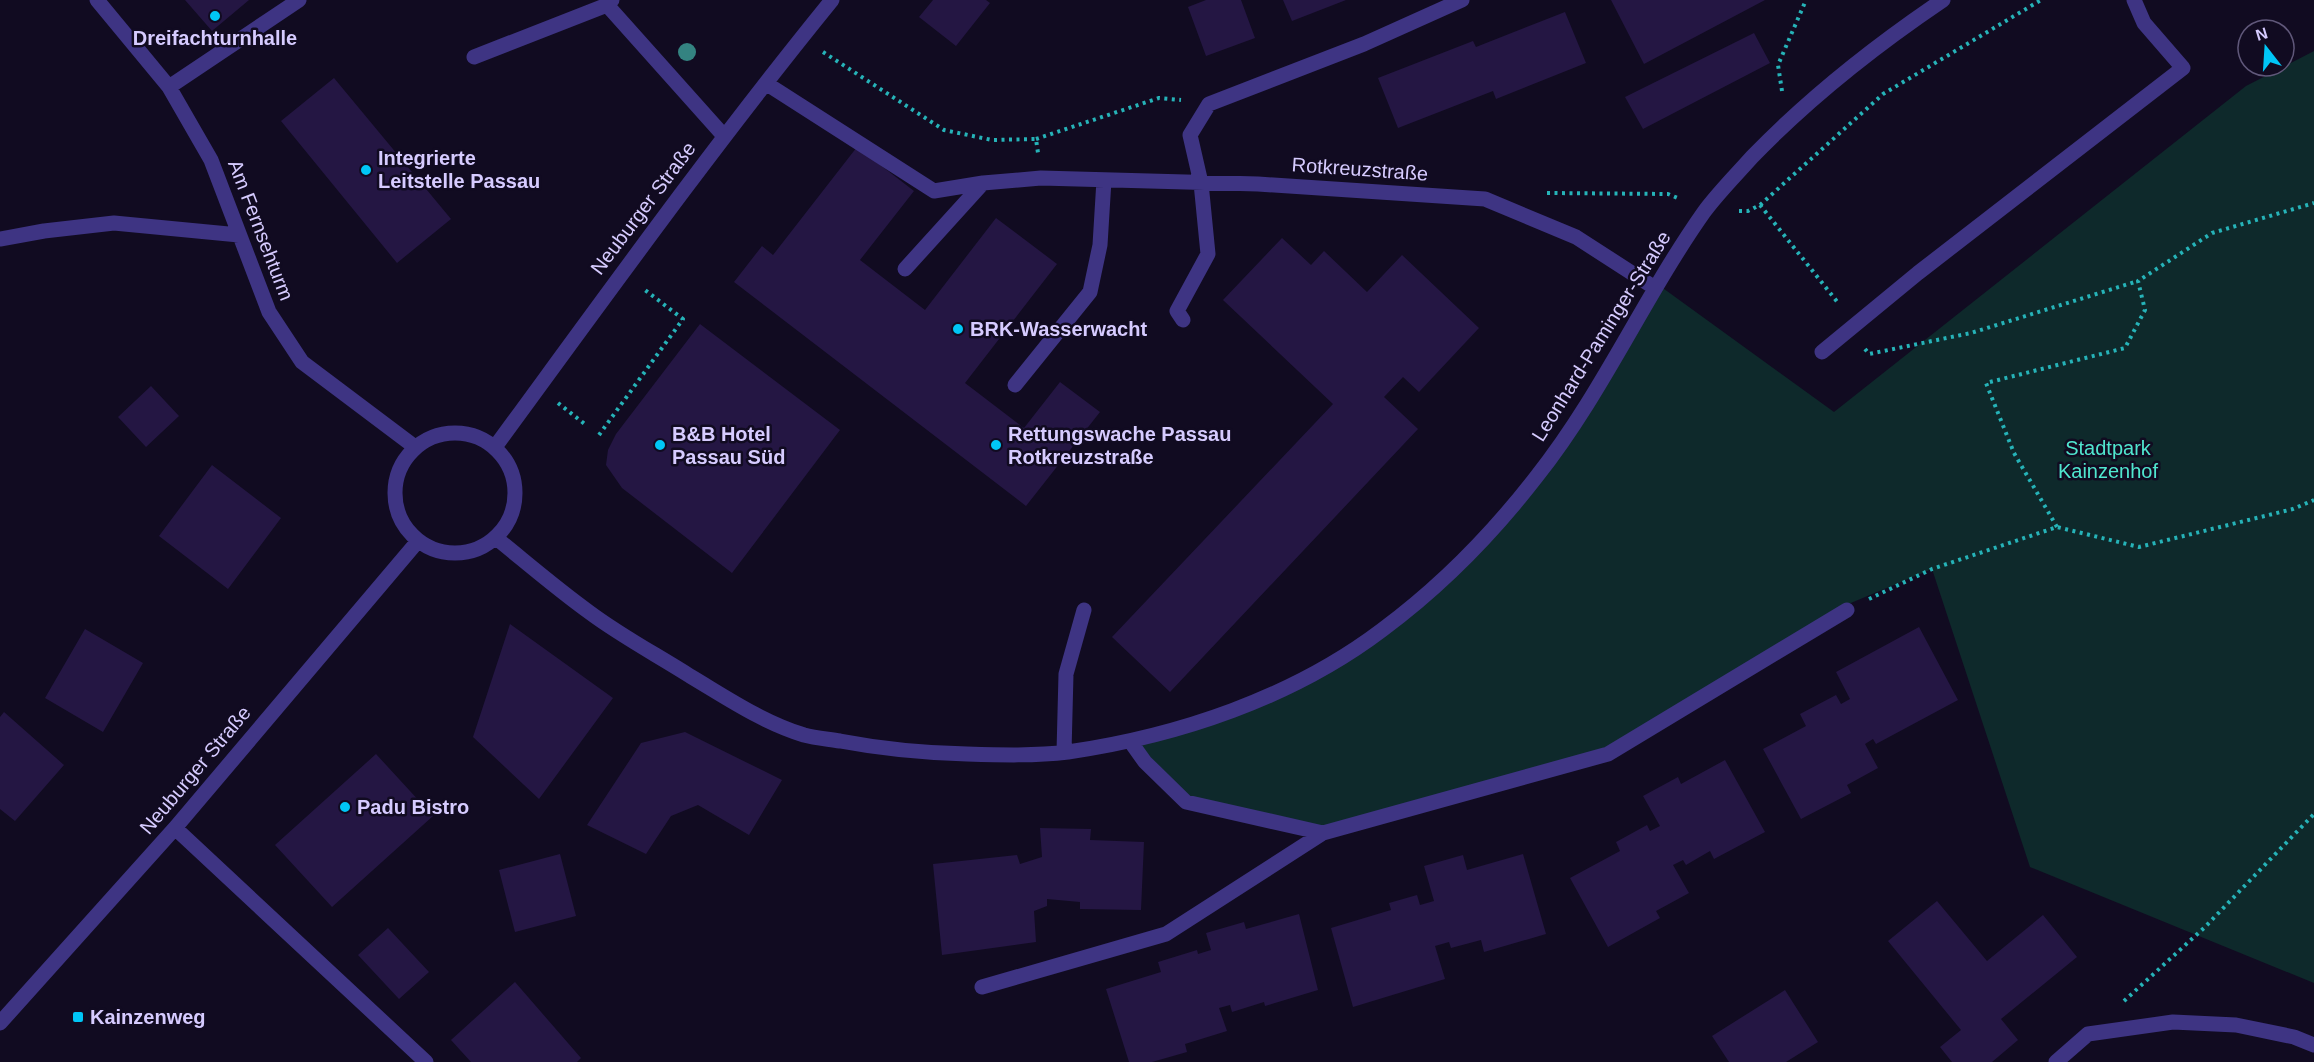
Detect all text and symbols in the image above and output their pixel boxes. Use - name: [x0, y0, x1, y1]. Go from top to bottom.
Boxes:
- marker: Dreifachturnhalle: [208, 9, 222, 23]
- north arrow: [2236, 18, 2296, 78]
- text: N: [2254, 24, 2270, 44]
- place label: Dreifachturnhalle: [133, 27, 297, 49]
- street label: Neuburger Straße: [586, 137, 700, 279]
- place label: Integrierte Leitstelle Passau: [378, 147, 540, 192]
- street label: Rotkreuzstraße: [1291, 153, 1429, 185]
- street label: Am Fernsehturm: [224, 157, 298, 303]
- marker: Integrierte Leitstelle Passau: [359, 163, 373, 177]
- street label: Leonhard-Paminger-Straße: [1527, 227, 1675, 445]
- place label: BRK-Wasserwacht: [970, 318, 1147, 340]
- marker: BRK-Wasserwacht: [951, 322, 965, 336]
- place label: B&B Hotel Passau Süd: [672, 423, 785, 468]
- place label: Rettungswache Passau Rotkreuzstraße: [1008, 423, 1231, 468]
- park label: Stadtpark Kainzenhof: [2058, 437, 2158, 482]
- marker: B&B Hotel Passau Süd: [653, 438, 667, 452]
- marker: Rettungswache Passau Rotkreuzstraße: [989, 438, 1003, 452]
- street label: Neuburger Straße: [135, 702, 255, 838]
- place label: Padu Bistro: [357, 796, 469, 818]
- marker: Padu Bistro: [338, 800, 352, 814]
- place label: Kainzenweg: [90, 1006, 206, 1028]
- marker: Kainzenweg: [71, 1010, 85, 1024]

